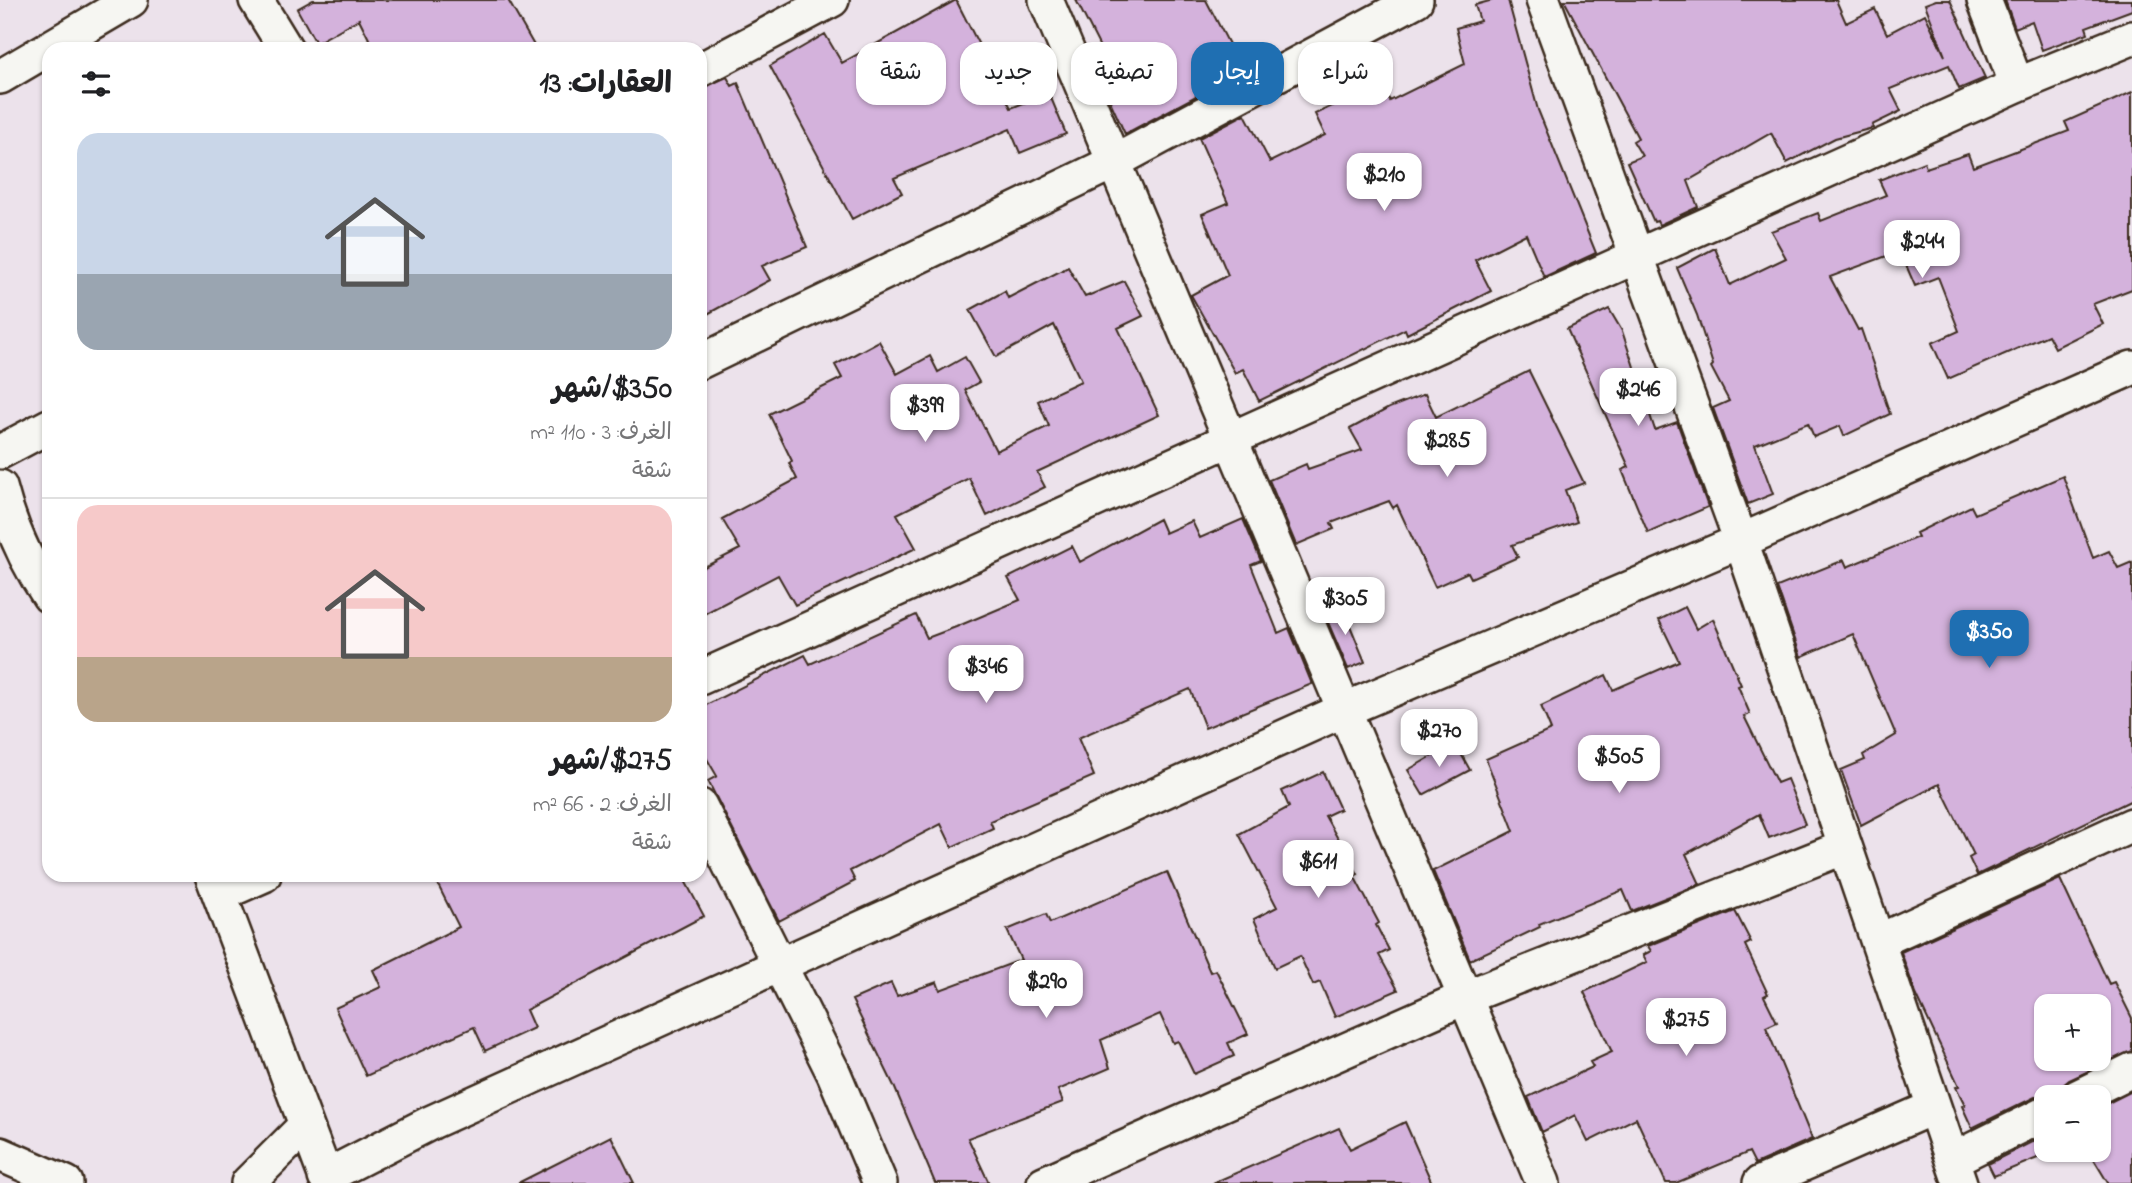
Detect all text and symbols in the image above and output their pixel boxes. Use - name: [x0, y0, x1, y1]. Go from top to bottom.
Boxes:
- chip: شقة: [856, 42, 946, 105]
- chip: جديد: [960, 42, 1057, 105]
- chip: تصفية: [1071, 42, 1177, 105]
- chip: إيجار: [1191, 42, 1284, 105]
- chip: شراء: [1298, 42, 1393, 105]
- text: العقارات: 13: [540, 63, 672, 107]
- icon: filters: [77, 65, 115, 103]
- pin: $210: [1343, 154, 1425, 213]
- text: $210: [1363, 159, 1405, 192]
- icon: home: [312, 179, 438, 305]
- pin: $244: [1881, 220, 1963, 280]
- text: $244: [1900, 226, 1944, 259]
- text: $350/شهر: [552, 368, 672, 412]
- pin: $246: [1597, 368, 1679, 428]
- text: $246: [1616, 374, 1660, 407]
- pin: $399: [884, 384, 966, 444]
- text: $399: [906, 390, 944, 423]
- text: الغرف: 3 · 110 m²: [530, 417, 672, 450]
- pin: $285: [1406, 420, 1488, 479]
- text: $285: [1423, 425, 1471, 458]
- text: شقة: [632, 455, 672, 488]
- icon: home: [312, 551, 438, 677]
- pin: $305: [1304, 578, 1386, 637]
- text: $305: [1322, 583, 1368, 616]
- pin: $350: [1948, 610, 2030, 670]
- text: $350: [1966, 616, 2012, 649]
- pin: $346: [945, 646, 1027, 705]
- text: $346: [964, 651, 1008, 684]
- pin: $270: [1398, 710, 1480, 769]
- text: $270: [1417, 715, 1461, 748]
- pin: $505: [1578, 736, 1660, 795]
- text: $275/شهر: [550, 740, 672, 784]
- text: $505: [1594, 741, 1644, 774]
- text: الغرف: 2 · 66 m²: [533, 789, 672, 822]
- text: شقة: [632, 827, 672, 860]
- pin: $611: [1277, 841, 1359, 900]
- text: $611: [1299, 846, 1337, 879]
- pin: $290: [1005, 960, 1087, 1020]
- text: $290: [1025, 966, 1067, 999]
- map controls: [2034, 994, 2111, 1162]
- button: +: [2034, 994, 2111, 1071]
- pin: $275: [1645, 998, 1727, 1058]
- text: $275: [1662, 1004, 1710, 1037]
- button: −: [2034, 1085, 2111, 1162]

